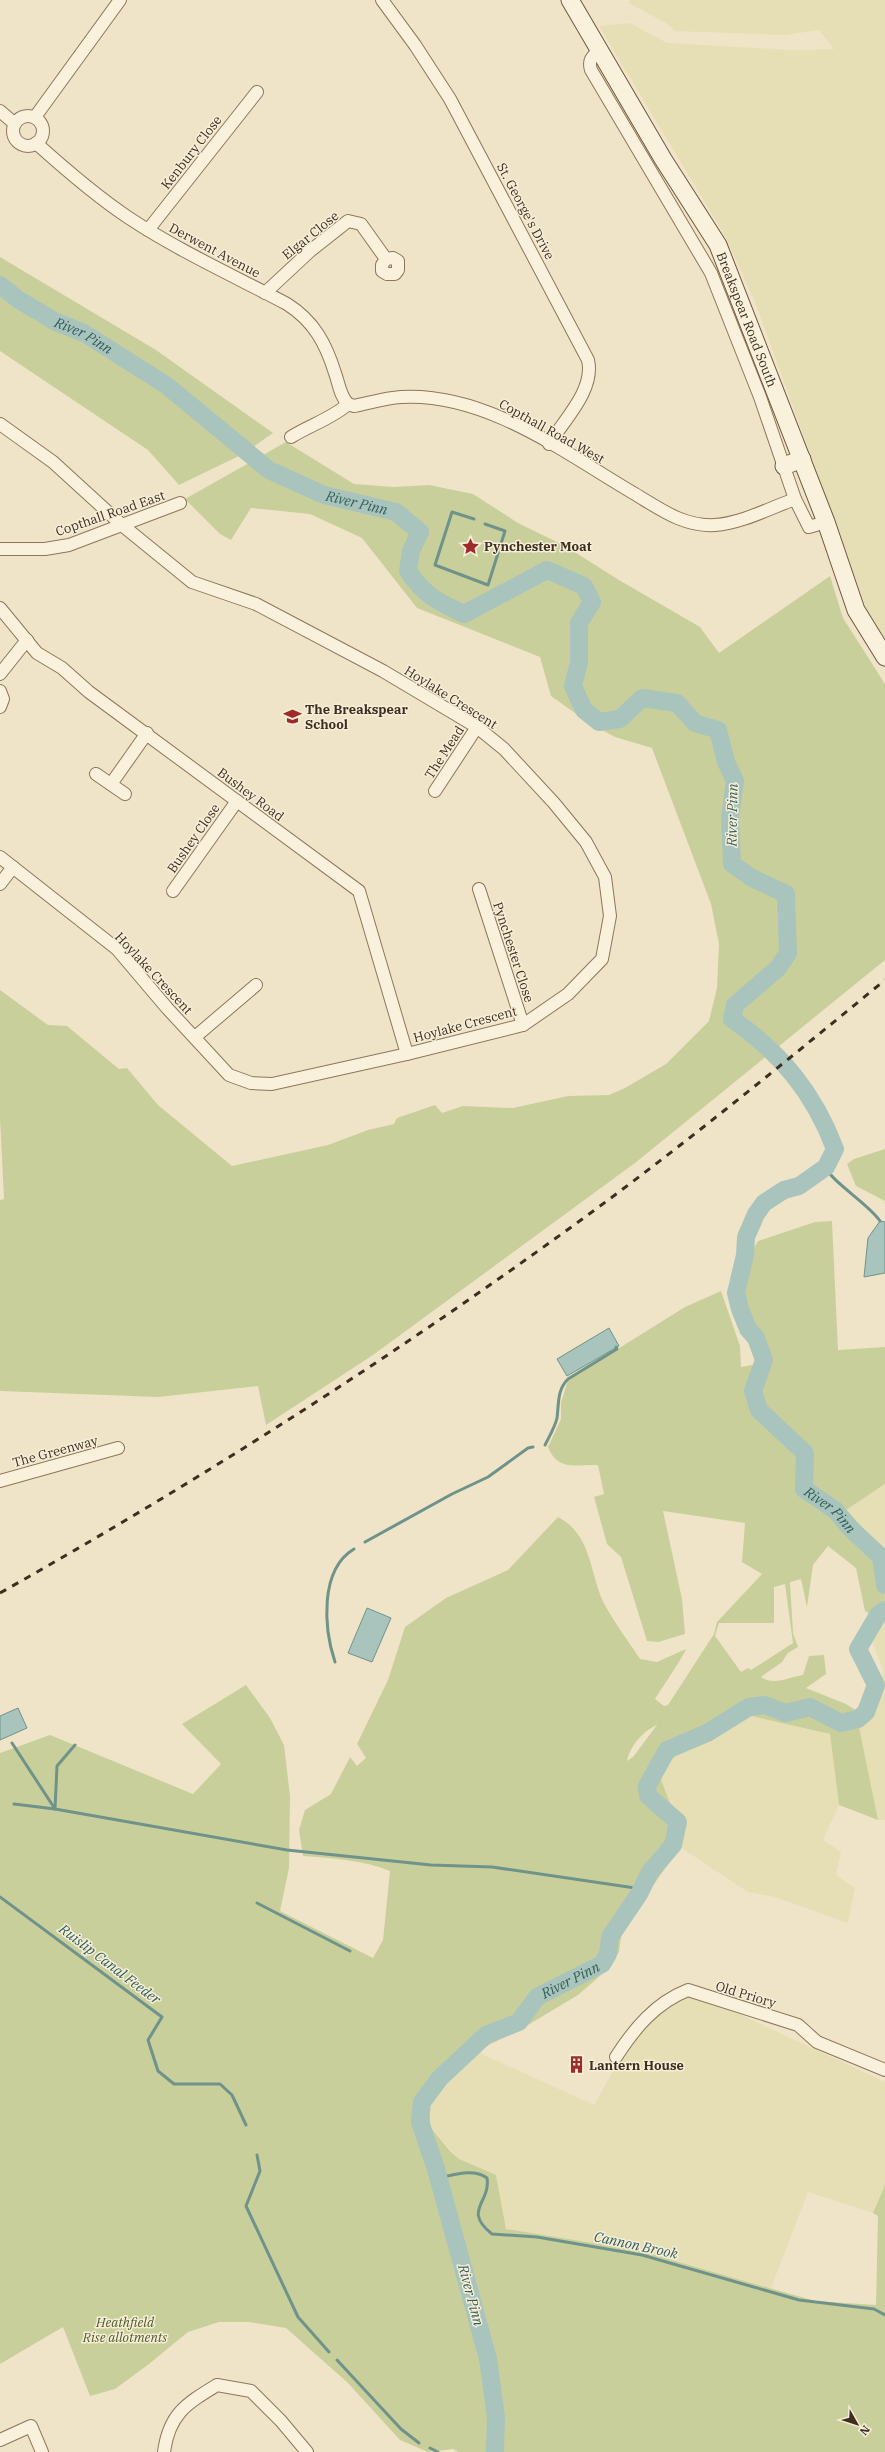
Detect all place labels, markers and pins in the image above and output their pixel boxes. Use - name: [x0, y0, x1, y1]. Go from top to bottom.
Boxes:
- place icon: Pynchester Moat: [461, 536, 481, 556]
- place label: Pynchester Moat: [484, 538, 592, 555]
- place label: The Breakspear School: [305, 701, 408, 733]
- school or university icon: The Breakspear School: [282, 706, 302, 726]
- building icon: Lantern House: [566, 2055, 586, 2075]
- place label: Lantern House: [589, 2057, 684, 2074]

